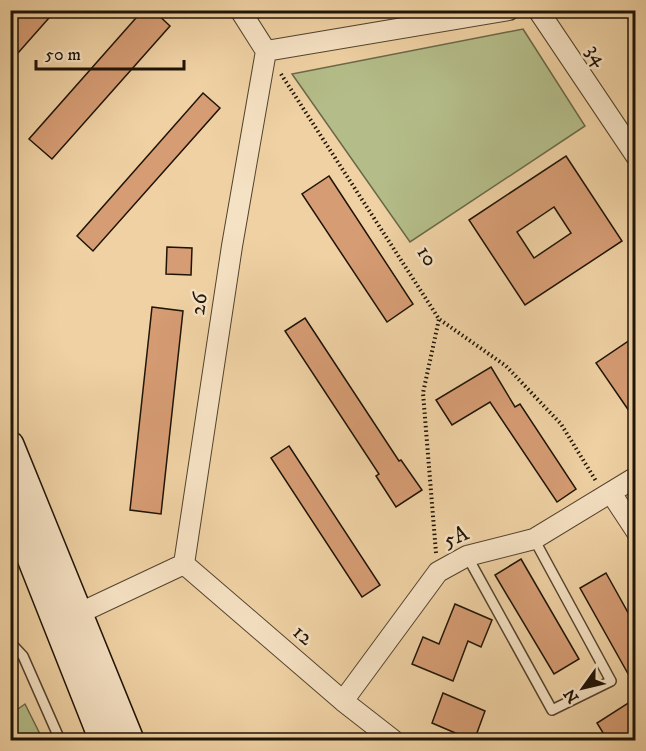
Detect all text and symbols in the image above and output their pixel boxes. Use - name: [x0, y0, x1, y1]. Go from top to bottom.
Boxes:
- scale bar: [36, 33, 184, 71]
- street label: 34: [580, 39, 615, 72]
- text: 50 m: [45, 44, 81, 66]
- street label: 10: [410, 240, 444, 272]
- street label: 26: [184, 289, 214, 317]
- street label: 5A: [439, 519, 474, 554]
- street label: 12: [287, 619, 319, 652]
- north arrow: [553, 658, 613, 718]
- text: N: [559, 685, 583, 707]

